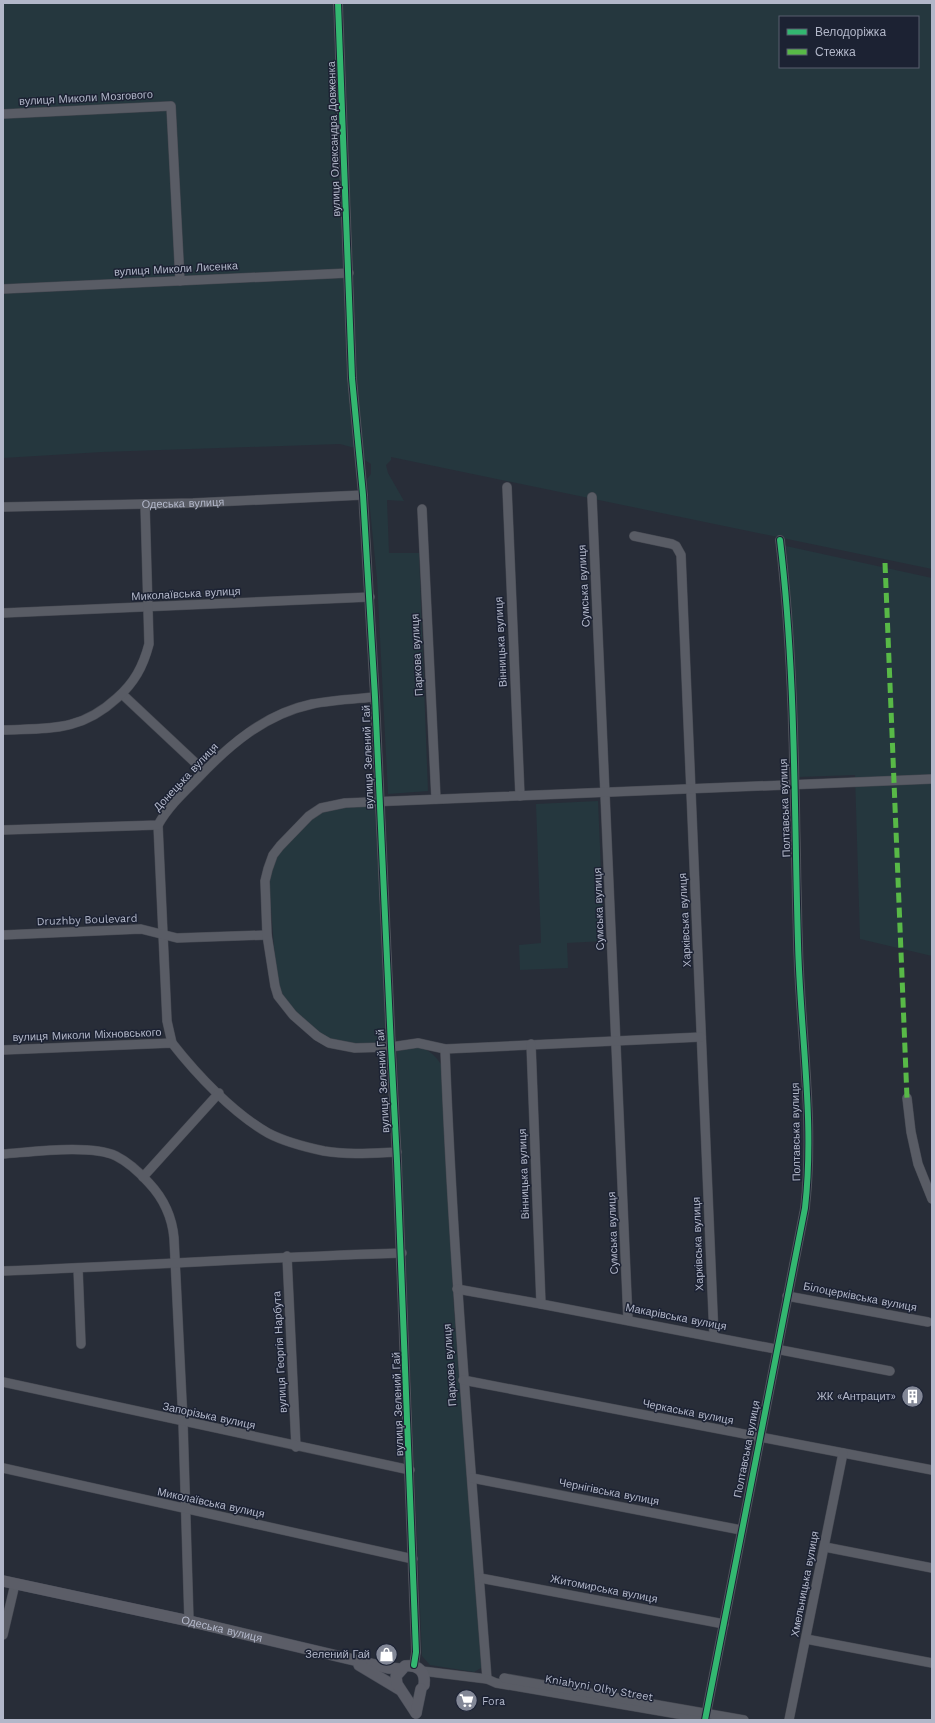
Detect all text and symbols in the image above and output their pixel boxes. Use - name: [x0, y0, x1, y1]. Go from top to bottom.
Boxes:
- legend: [779, 16, 919, 68]
- text: Велодоріжка: [815, 25, 886, 39]
- text: Стежка: [815, 45, 856, 59]
- street label: вулиця Олександра Довженка: [325, 60, 343, 217]
- street label: вулиця Миколи Мозгового: [19, 88, 153, 108]
- street label: вулиця Миколи Лисенка: [114, 259, 239, 279]
- street label: Одеська вулиця: [141, 495, 225, 511]
- street label: Сумська вулиця: [575, 544, 593, 628]
- street label: Миколаївська вулиця: [131, 585, 241, 603]
- street label: Вінницька вулиця: [492, 596, 510, 688]
- street label: Паркова вулиця: [408, 613, 426, 697]
- street label: вулиця Зелений Гай: [360, 705, 376, 809]
- street label: Донецька вулиця: [151, 740, 221, 814]
- street label: Полтавська вулиця: [777, 758, 793, 858]
- street label: Сумська вулиця: [591, 867, 607, 951]
- street label: Харківська вулиця: [676, 872, 694, 967]
- street label: Druzhby Boulevard: [36, 912, 138, 928]
- street label: вулиця Миколи Міхновського: [12, 1026, 162, 1044]
- street label: вулиця Зелений Гай: [374, 1029, 392, 1133]
- street label: Полтавська вулиця: [789, 1082, 803, 1182]
- street label: Вінницька вулиця: [516, 1128, 532, 1220]
- street label: Сумська вулиця: [605, 1191, 621, 1275]
- street label: Харківська вулиця: [690, 1197, 706, 1291]
- street label: Білоцерківська вулиця: [802, 1280, 918, 1314]
- street label: вулиця Георгія Нарбута: [270, 1290, 290, 1413]
- street label: Макарівська вулиця: [624, 1301, 728, 1333]
- street label: Паркова вулиця: [441, 1323, 459, 1407]
- street label: вулиця Зелений Гай: [390, 1352, 406, 1456]
- building icon: ЖК «Антрацит»: [899, 1383, 925, 1409]
- place label: ЖК «Антрацит»: [817, 1390, 896, 1403]
- street label: Черкаська вулиця: [641, 1397, 735, 1427]
- street label: Полтавська вулиця: [731, 1399, 763, 1499]
- street label: Запорізька вулиця: [161, 1400, 257, 1432]
- street label: Чернігівська вулиця: [558, 1476, 660, 1508]
- street label: Миколаївська вулиця: [156, 1485, 266, 1521]
- street label: Хмельницька вулиця: [788, 1530, 822, 1638]
- street label: Житомирська вулиця: [549, 1572, 659, 1606]
- street label: Одеська вулиця: [180, 1613, 264, 1645]
- shop icon: Зелений Гай: [373, 1641, 399, 1667]
- place label: Зелений Гай: [305, 1648, 370, 1661]
- street label: Kniahyni Olhy Street: [544, 1672, 654, 1704]
- supermarket icon: Fora: [453, 1688, 479, 1714]
- place label: Fora: [482, 1695, 505, 1708]

